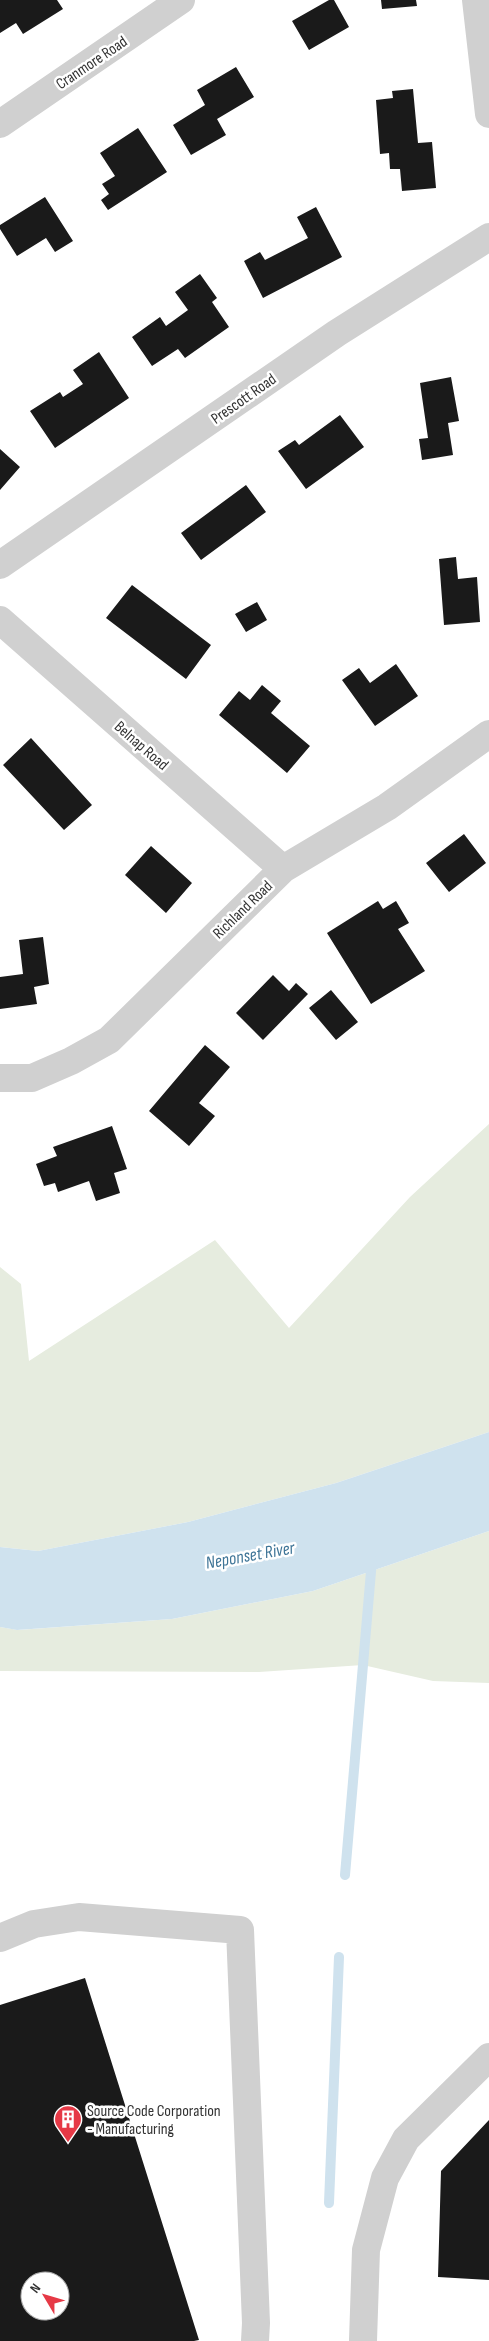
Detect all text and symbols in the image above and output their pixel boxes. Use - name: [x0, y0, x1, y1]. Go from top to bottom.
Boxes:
- street label: Cranmore Road: [53, 32, 131, 94]
- street label: Prescott Road: [208, 370, 280, 429]
- street label: Belnap Road: [110, 718, 172, 775]
- street label: Richland Road: [209, 877, 277, 943]
- water label: Neponset River: [204, 1537, 297, 1574]
- place label: Source Code Corporation - Manufacturing: [87, 2102, 221, 2139]
- building icon: Source Code Corporation - Manufacturing: [53, 2104, 83, 2143]
- north arrow: [20, 2271, 70, 2321]
- text: N: [26, 2280, 44, 2296]

